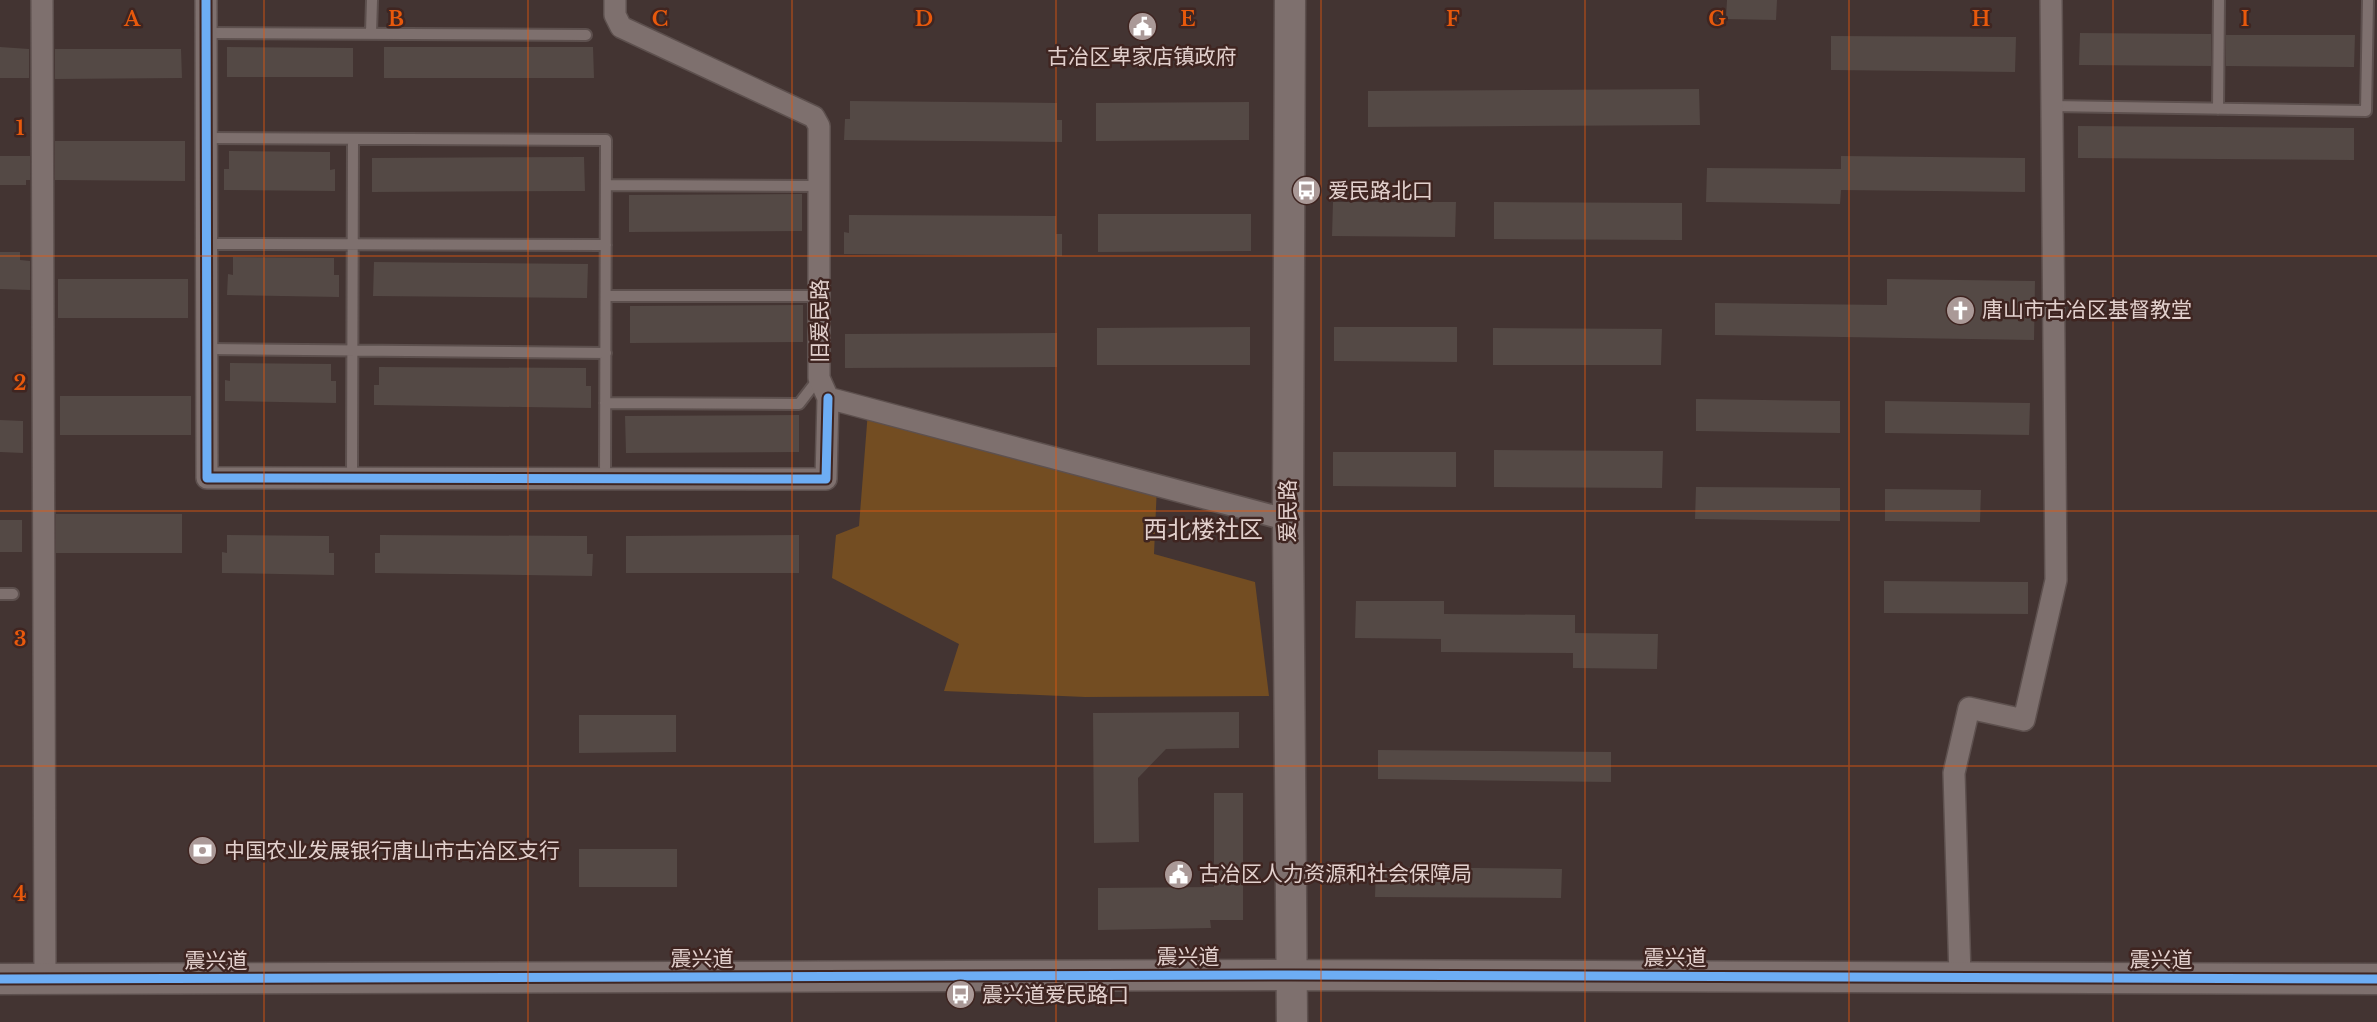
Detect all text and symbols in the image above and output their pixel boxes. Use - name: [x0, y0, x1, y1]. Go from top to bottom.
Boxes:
- text: A: [123, 7, 141, 31]
- text: B: [388, 7, 404, 31]
- text: C: [652, 7, 668, 31]
- text: D: [915, 7, 933, 31]
- text: E: [1180, 7, 1196, 31]
- text: F: [1446, 7, 1460, 31]
- text: G: [1708, 7, 1726, 31]
- text: H: [1972, 7, 1991, 31]
- text: I: [2241, 7, 2249, 31]
- public building icon: 古冶区卑家店镇政府: [1126, 10, 1158, 42]
- place label: 古冶区卑家店镇政府: [1048, 44, 1237, 70]
- text: 1: [16, 116, 25, 140]
- bus stop icon: 爱民路北口: [1291, 175, 1323, 207]
- place label: 爱民路北口: [1328, 178, 1433, 204]
- street label: 旧爱民路: [807, 279, 833, 363]
- church icon: 唐山市古冶区基督教堂: [1945, 294, 1977, 326]
- place label: 唐山市古冶区基督教堂: [1982, 297, 2192, 323]
- text: 2: [13, 371, 27, 395]
- street label: 爱民路: [1275, 480, 1301, 543]
- district label: 西北楼社区: [1143, 515, 1263, 544]
- text: 3: [14, 627, 26, 651]
- bank icon: 中国农业发展银行唐山市古冶区支行: [187, 835, 219, 867]
- place label: 中国农业发展银行唐山市古冶区支行: [224, 838, 560, 864]
- public building icon: 古冶区人力资源和社会保障局: [1162, 858, 1194, 890]
- place label: 古冶区人力资源和社会保障局: [1199, 861, 1472, 887]
- text: 4: [13, 882, 27, 906]
- street label: 震兴道: [1157, 944, 1220, 970]
- street label: 震兴道: [1644, 945, 1707, 971]
- street label: 震兴道: [671, 946, 734, 972]
- street label: 震兴道: [2130, 947, 2193, 973]
- street label: 震兴道: [185, 948, 248, 974]
- bus stop icon: 震兴道爱民路口: [945, 979, 977, 1011]
- place label: 震兴道爱民路口: [982, 982, 1129, 1008]

